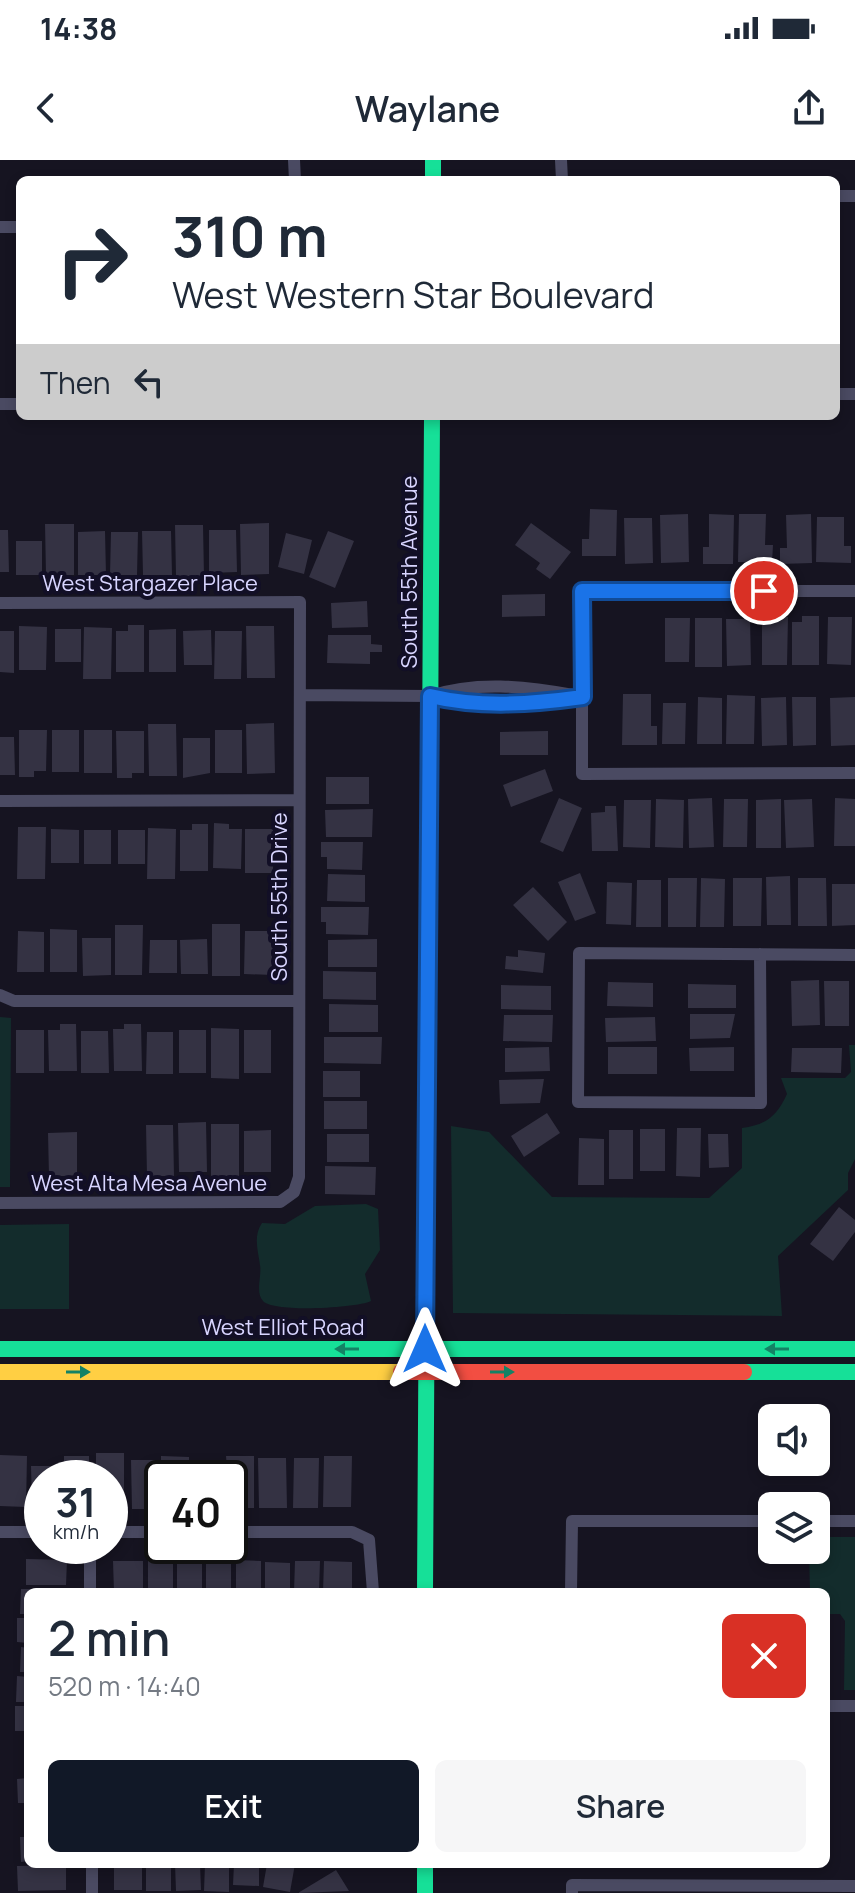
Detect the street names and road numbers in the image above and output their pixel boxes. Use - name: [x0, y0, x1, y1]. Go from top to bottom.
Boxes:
- street label: South 55th Avenue: [394, 475, 424, 668]
- street label: West Stargazer Place: [42, 568, 258, 598]
- street label: South 55th Drive: [264, 812, 294, 982]
- street label: West Alta Mesa Avenue: [31, 1168, 267, 1198]
- street label: West Elliot Road: [201, 1312, 365, 1342]

